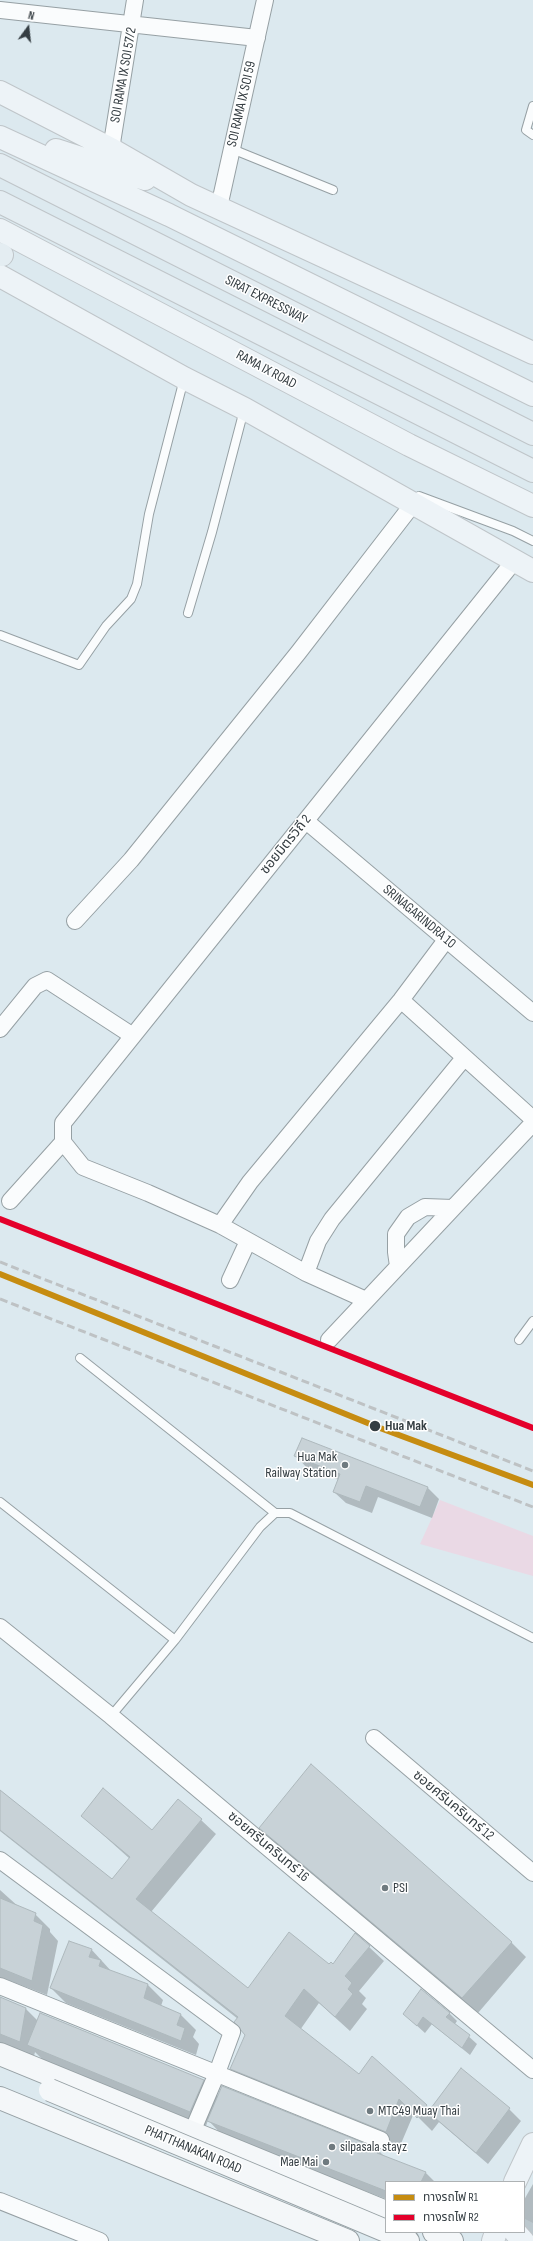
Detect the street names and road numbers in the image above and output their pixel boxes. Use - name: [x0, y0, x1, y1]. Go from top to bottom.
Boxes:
- street label: SOI RAMA IX SOI 57/2: [107, 26, 141, 124]
- street label: SOI RAMA IX SOI 59: [224, 59, 260, 149]
- street label: SIRAT EXPRESSWAY: [222, 272, 310, 328]
- street label: RAMA IX ROAD: [233, 347, 299, 393]
- street label: ซอยมิตรวิถี 2: [257, 812, 315, 878]
- street label: SRINAGARINDRA 10: [379, 882, 459, 952]
- street label: ซอยศรีนครินทร์ 12: [409, 1767, 497, 1845]
- street label: ซอยศรีนครินทร์ 16: [224, 1808, 312, 1886]
- street label: PHATTHANAKAN ROAD: [142, 2122, 244, 2178]

